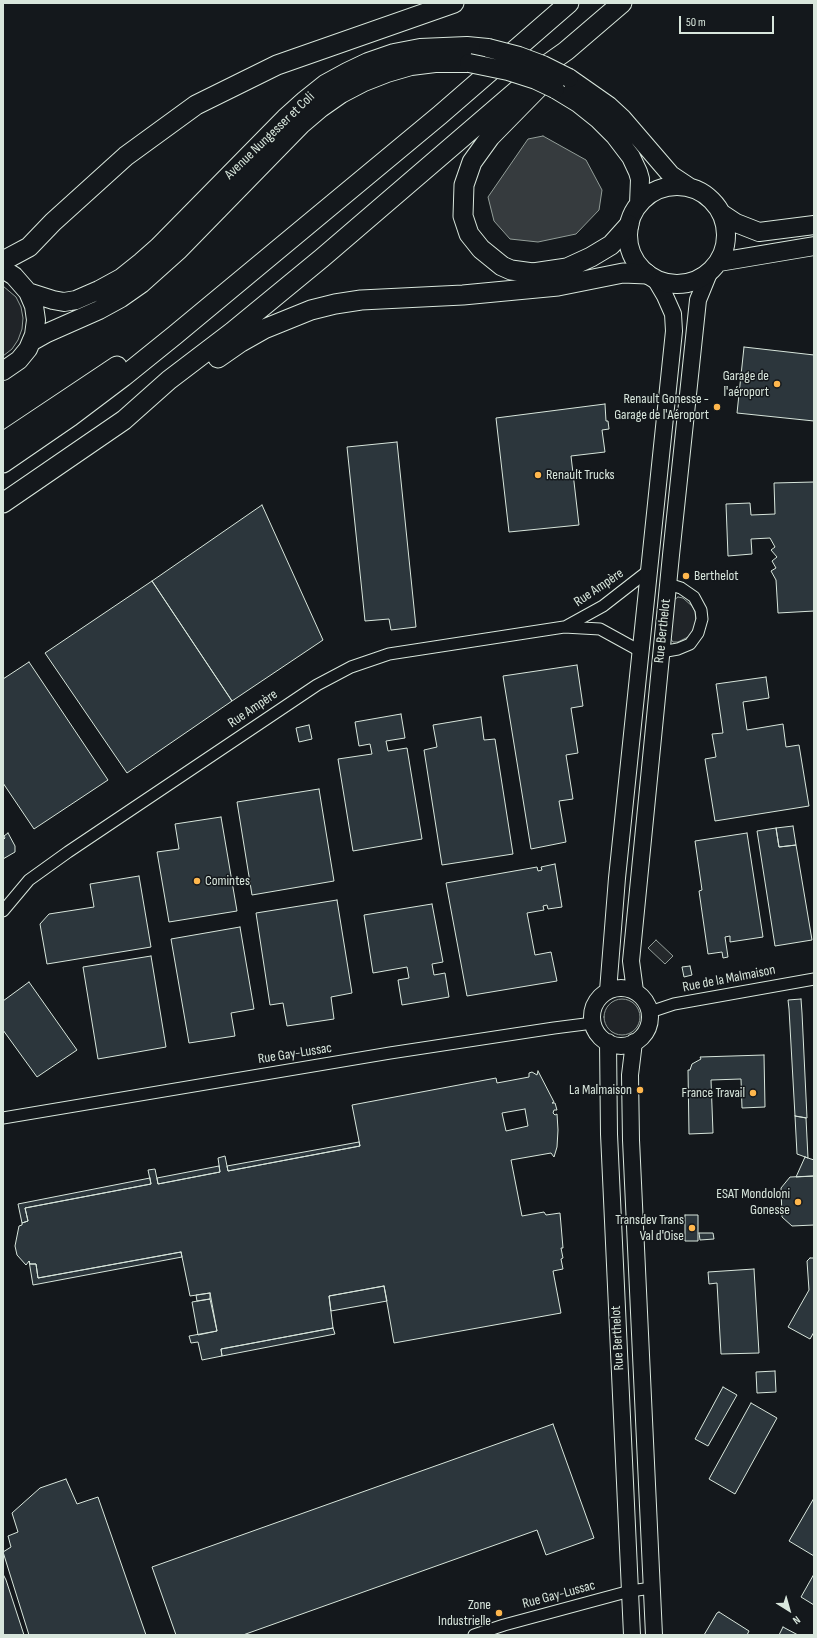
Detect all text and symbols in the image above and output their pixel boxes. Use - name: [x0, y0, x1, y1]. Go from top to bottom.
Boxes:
- scale bar: [681, 8, 776, 34]
- text: 50 m: [686, 15, 706, 30]
- street label: Avenue Nungesser et Coli: [222, 89, 318, 183]
- place label: Garage de l'aéroport: [723, 368, 769, 400]
- marker: Garage de l'aéroport: [772, 379, 782, 389]
- place label: Renault Gonesse - Garage de l'Aéroport: [614, 391, 709, 424]
- marker: Renault Gonesse - Garage de l'Aéroport: [712, 402, 722, 412]
- place label: Renault Trucks: [546, 467, 615, 483]
- marker: Renault Trucks: [533, 470, 543, 480]
- street label: Rue Ampère: [571, 565, 627, 611]
- place label: Berthelot: [694, 568, 739, 584]
- marker: Berthelot: [681, 571, 691, 581]
- street label: Rue Berthelot: [651, 598, 675, 664]
- street label: Rue Ampère: [225, 686, 281, 732]
- place label: Comintes: [205, 873, 250, 889]
- marker: Comintes: [192, 876, 202, 886]
- street label: Rue de la Malmaison: [681, 962, 777, 996]
- street label: Rue Gay-Lussac: [257, 1040, 333, 1068]
- place label: La Malmaison: [569, 1082, 632, 1098]
- marker: La Malmaison: [635, 1085, 645, 1095]
- place label: France Travail: [682, 1085, 745, 1101]
- marker: France Travail: [748, 1088, 758, 1098]
- place label: ESAT Mondoloni Gonesse: [716, 1186, 790, 1218]
- marker: ESAT Mondoloni Gonesse: [793, 1197, 803, 1207]
- place label: Transdev Trans Val d'Oise: [615, 1212, 684, 1244]
- marker: Transdev Trans Val d'Oise: [687, 1223, 697, 1233]
- street label: Rue Berthelot: [608, 1305, 628, 1371]
- street label: Rue Gay-Lussac: [521, 1577, 597, 1613]
- north arrow: [769, 1590, 809, 1630]
- place label: Zone Industrielle: [438, 1597, 491, 1630]
- marker: Zone Industrielle: [494, 1608, 504, 1618]
- text: N: [790, 1613, 803, 1627]

